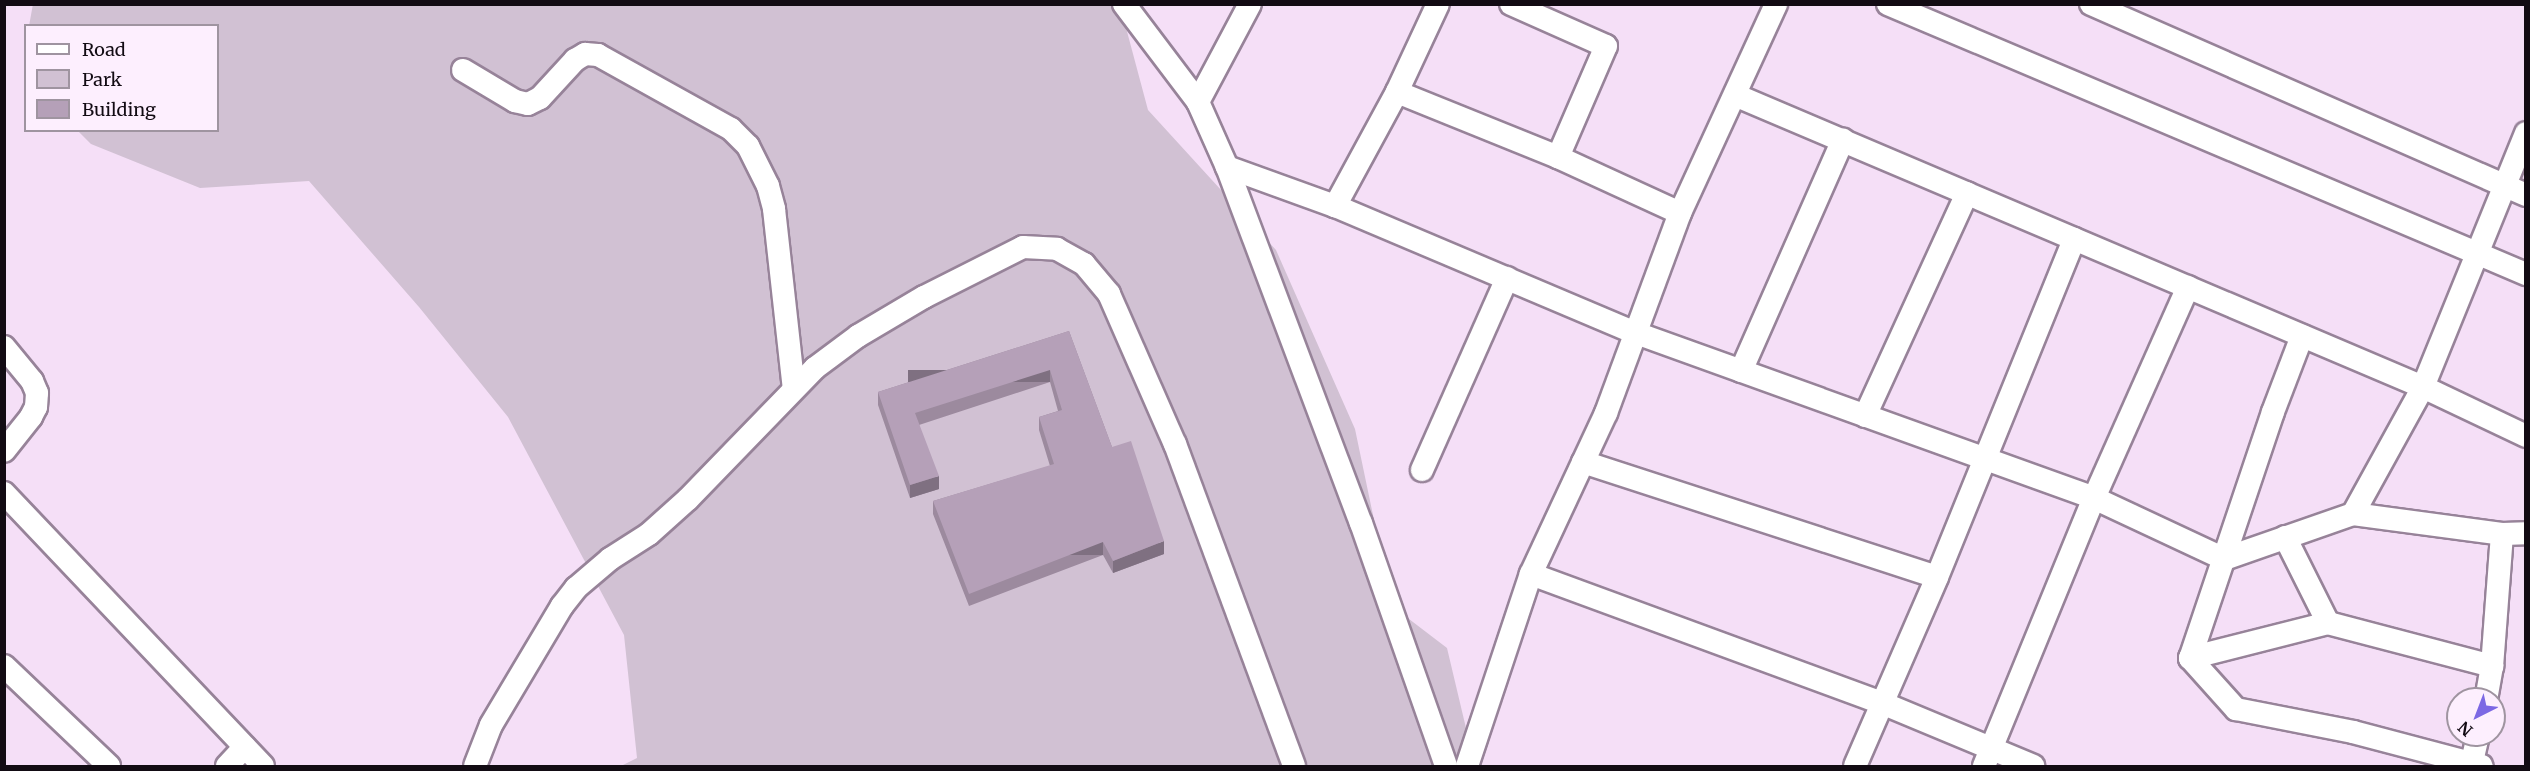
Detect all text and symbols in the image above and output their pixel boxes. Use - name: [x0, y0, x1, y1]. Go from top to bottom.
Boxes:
- legend: [24, 24, 219, 132]
- text: Road: [82, 38, 126, 61]
- text: Park: [82, 68, 122, 91]
- text: Building: [82, 98, 156, 121]
- north arrow: [2446, 687, 2506, 747]
- text: N: [2454, 717, 2477, 741]

